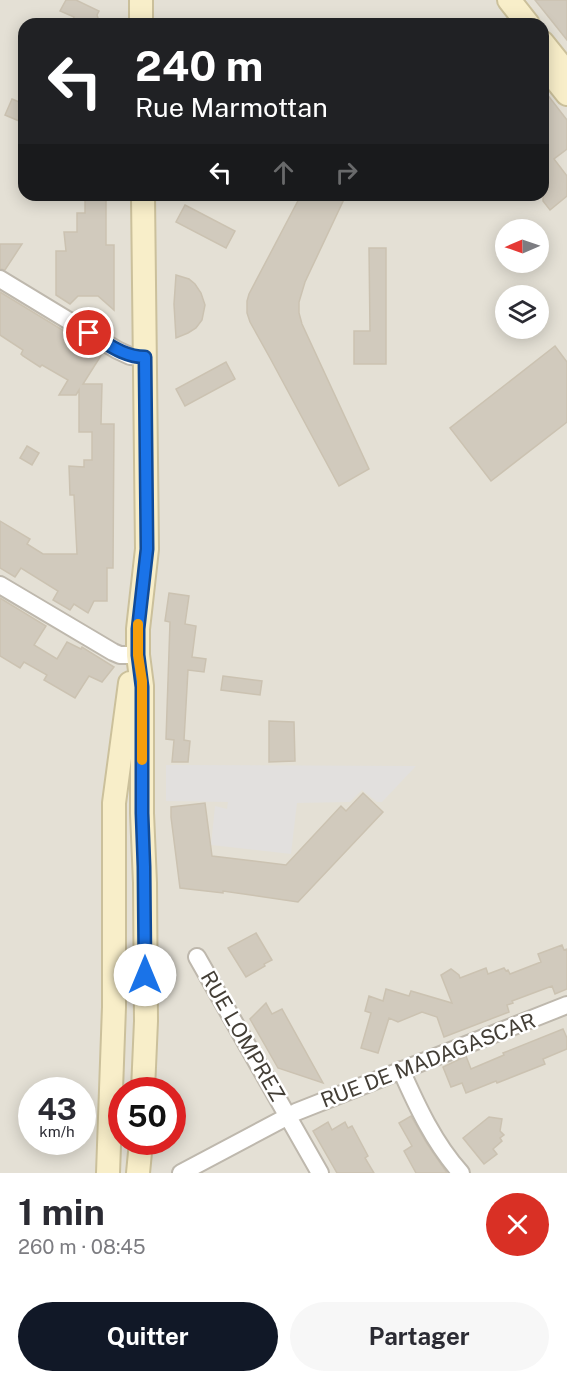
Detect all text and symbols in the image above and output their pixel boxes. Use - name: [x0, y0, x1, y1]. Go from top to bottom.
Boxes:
- text: 240 m: [135, 41, 263, 90]
- icon: left: [36, 42, 114, 120]
- text: Rue Marmottan: [135, 91, 328, 123]
- icon: left: [204, 156, 237, 189]
- icon: ahead: [267, 156, 300, 189]
- icon: right: [330, 156, 363, 189]
- north arrow: [495, 219, 549, 273]
- map controls: [495, 219, 549, 339]
- button: layers: [495, 285, 549, 339]
- pin: [63, 307, 114, 358]
- icon: arrive: [72, 316, 105, 349]
- position arrow: [113, 943, 177, 1007]
- street label: RUE LOMPREZ: [196, 966, 290, 1106]
- street label: RUE DE MADAGASCAR: [317, 1007, 539, 1113]
- speed limit sign: 50: [108, 1077, 186, 1155]
- text: 43: [37, 1091, 77, 1127]
- text: km/h: [39, 1123, 75, 1140]
- text: 1 min: [18, 1191, 105, 1233]
- button: close: [486, 1193, 549, 1256]
- text: 260 m · 08:45: [18, 1235, 145, 1259]
- button: Quitter: [18, 1302, 278, 1371]
- button: Partager: [290, 1302, 549, 1371]

